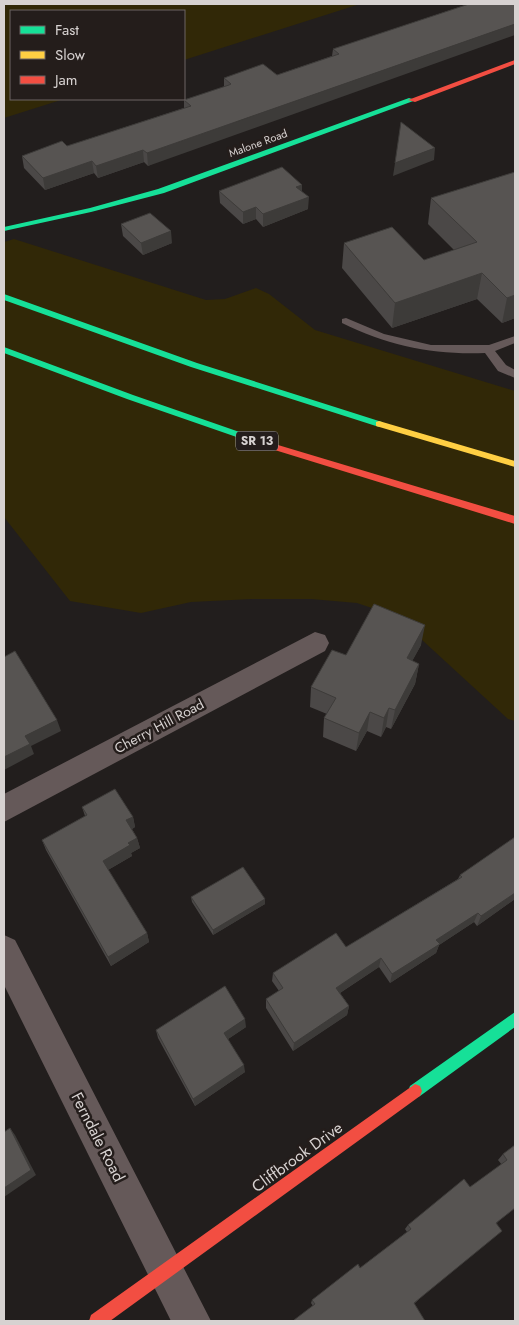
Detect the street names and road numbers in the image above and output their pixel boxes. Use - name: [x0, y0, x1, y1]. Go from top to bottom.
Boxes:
- street label: Malone Road: [227, 125, 289, 161]
- road number: SR 13: [236, 432, 278, 451]
- street label: Cherry Hill Road: [111, 694, 207, 758]
- street label: Ferndale Road: [66, 1088, 130, 1186]
- street label: Cliffbrook Drive: [247, 1116, 347, 1198]

